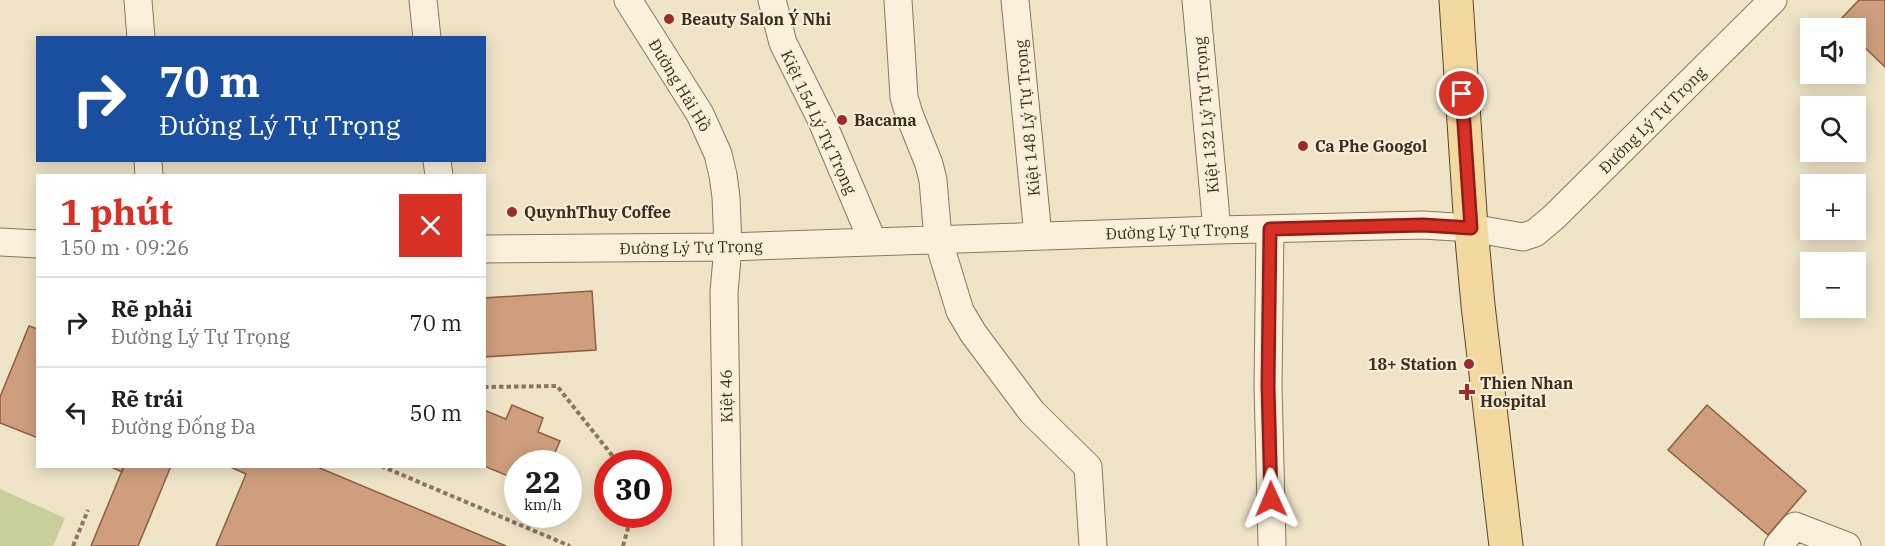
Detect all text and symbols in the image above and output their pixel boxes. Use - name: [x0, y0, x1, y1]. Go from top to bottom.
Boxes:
- place label: Beauty Salon Ý Nhi: [681, 8, 831, 29]
- marker: Beauty Salon Ý Nhi: [662, 12, 676, 26]
- map controls: [1800, 18, 1866, 318]
- button: sound: [1800, 18, 1866, 84]
- street label: Đường Hải Hồ: [645, 35, 715, 135]
- street label: Kiệt 132 Lý Tự Trọng: [1189, 36, 1223, 194]
- street label: Kiệt 148 Lý Tự Trọng: [1010, 39, 1044, 197]
- street label: Kiệt 154 Lý Tự Trọng: [777, 47, 861, 198]
- text: 70 m: [159, 54, 260, 109]
- icon: right: [60, 60, 138, 138]
- street label: Đường Lý Tự Trọng: [1594, 62, 1710, 178]
- pin: [1436, 68, 1487, 119]
- icon: arrive: [1445, 77, 1478, 110]
- button: search: [1800, 96, 1866, 162]
- text: Đường Lý Tự Trọng: [159, 107, 400, 142]
- place label: Bacama: [854, 110, 917, 130]
- marker: Bacama: [835, 113, 849, 127]
- place label: Ca Phe Googol: [1315, 136, 1427, 156]
- marker: Ca Phe Googol: [1296, 139, 1310, 153]
- button: +: [1800, 174, 1866, 240]
- text: 1 phút: [60, 188, 173, 235]
- button: close: [399, 194, 462, 257]
- place label: QuynhThuy Coffee: [524, 202, 671, 222]
- marker: QuynhThuy Coffee: [505, 205, 519, 219]
- street label: Đường Lý Tự Trọng: [1105, 218, 1249, 243]
- text: 150 m · 09:26: [60, 234, 189, 261]
- street label: Đường Lý Tự Trọng: [619, 236, 763, 258]
- button: −: [1800, 252, 1866, 318]
- text: Rẽ phải: [111, 294, 192, 323]
- icon: right: [60, 306, 93, 339]
- text: 70 m: [410, 308, 462, 337]
- text: Đường Lý Tự Trọng: [111, 323, 290, 350]
- place label: 18+ Station: [1368, 354, 1457, 374]
- marker: 18+ Station: [1462, 357, 1476, 371]
- street label: Kiệt 46: [716, 369, 736, 423]
- place label: Thien Nhan Hospital: [1480, 373, 1574, 411]
- marker: Thien Nhan Hospital: [1458, 383, 1476, 401]
- text: Rẽ trái: [111, 384, 183, 413]
- icon: left: [60, 396, 93, 429]
- text: 50 m: [410, 398, 462, 427]
- text: Đường Đống Đa: [111, 413, 256, 440]
- speed limit sign: 30: [594, 450, 672, 528]
- text: 22: [525, 462, 561, 501]
- position arrow: [1239, 467, 1303, 531]
- text: km/h: [524, 495, 562, 514]

